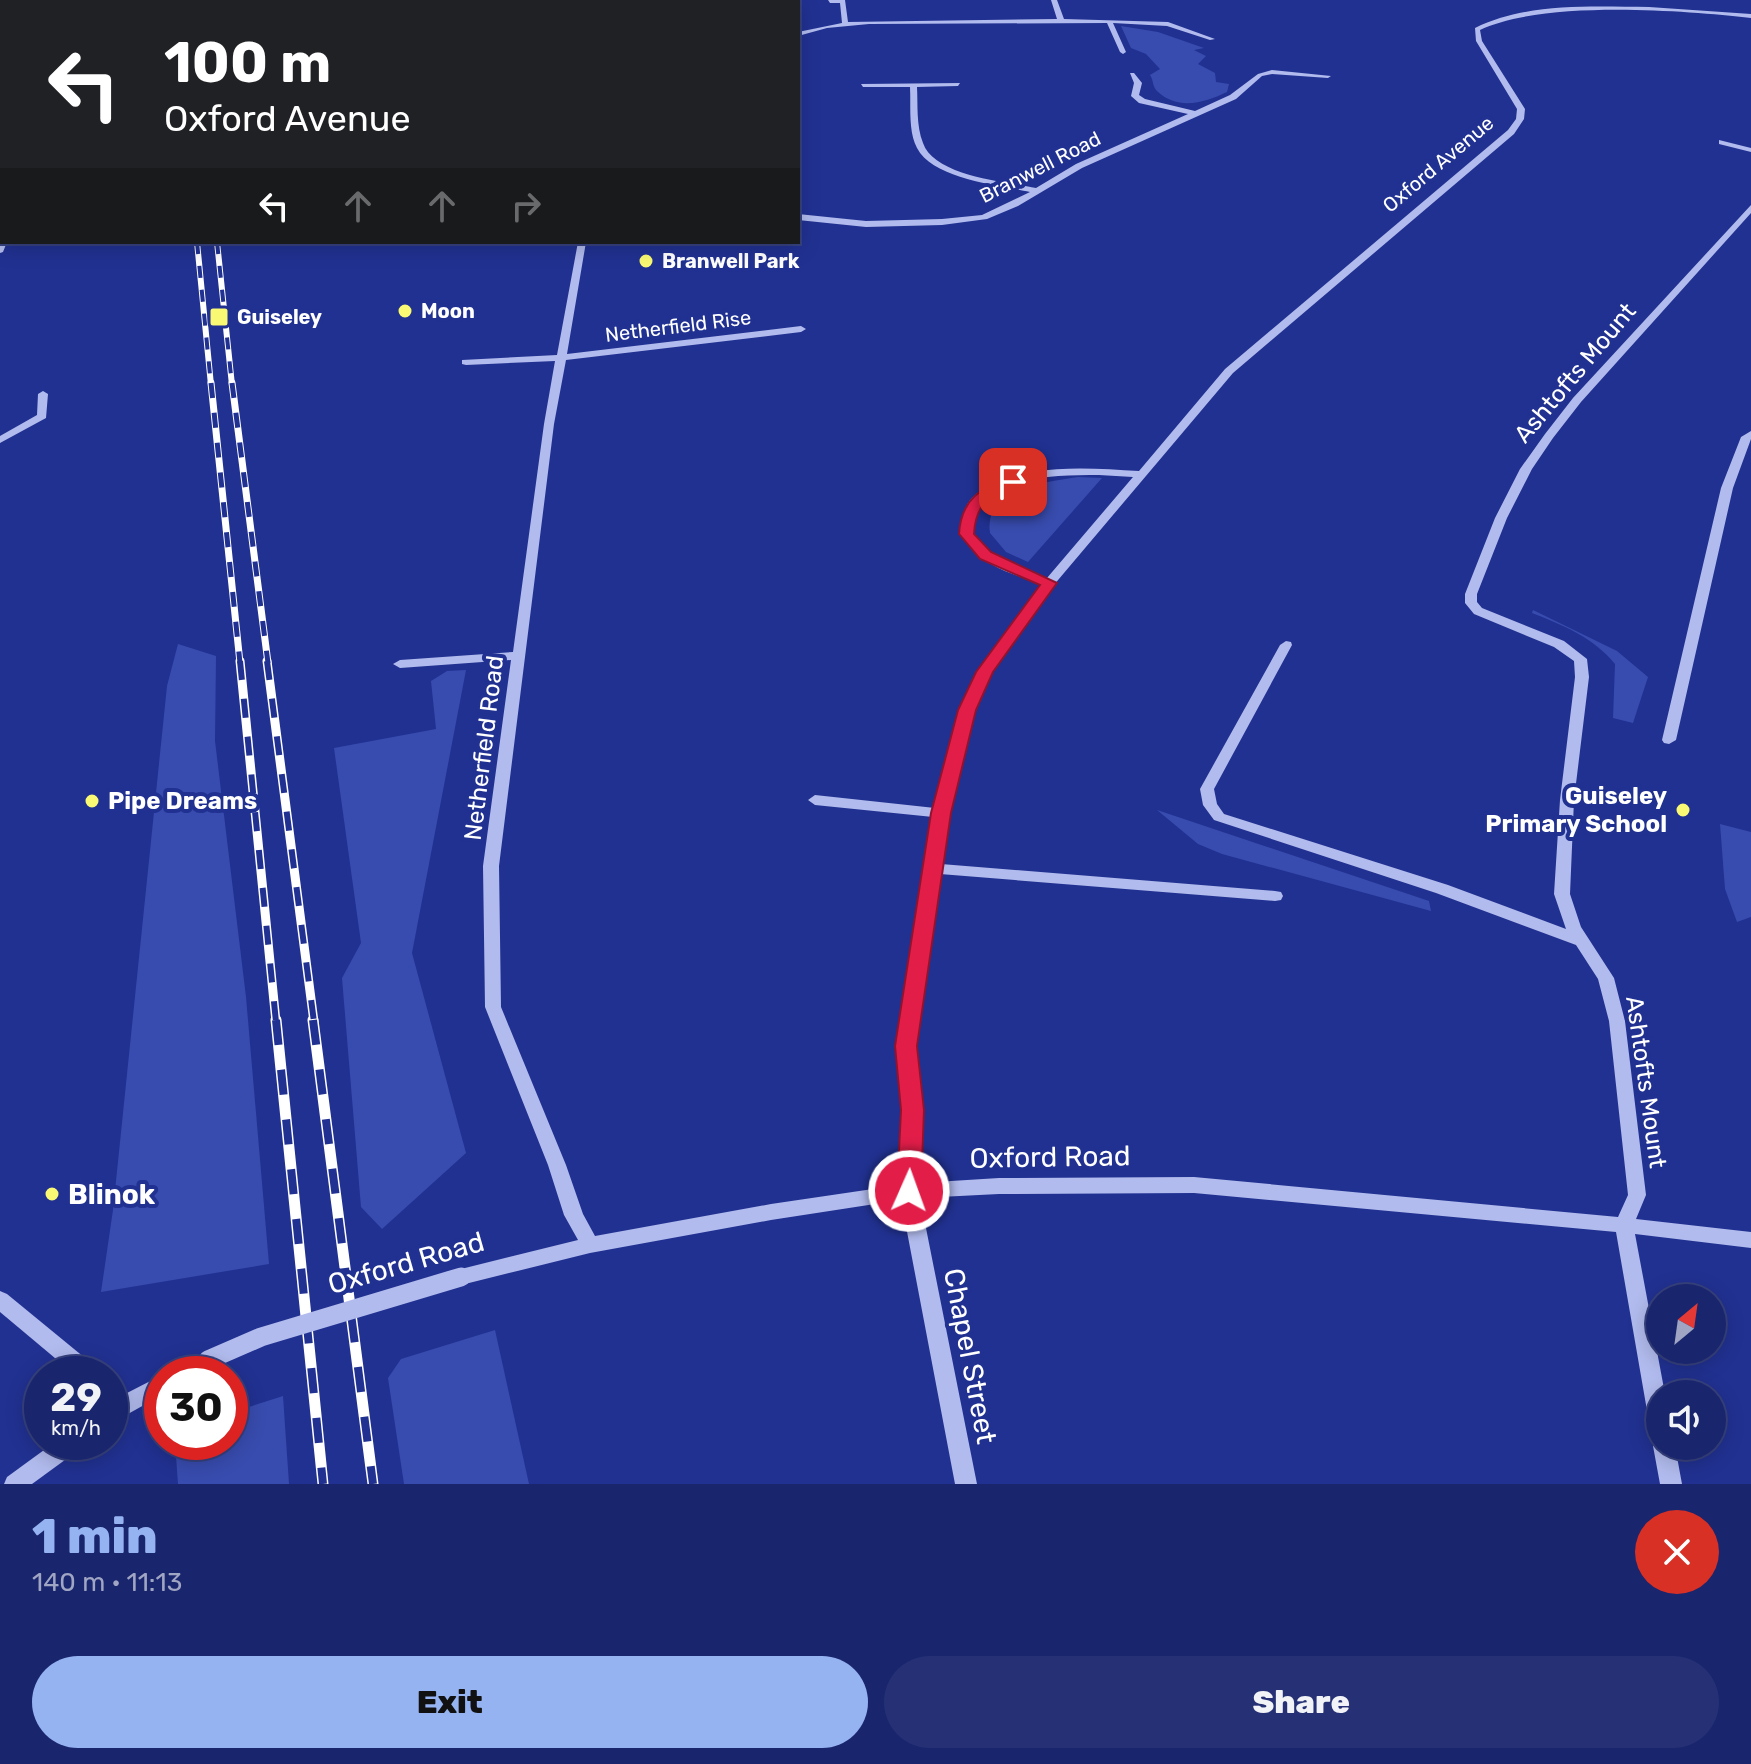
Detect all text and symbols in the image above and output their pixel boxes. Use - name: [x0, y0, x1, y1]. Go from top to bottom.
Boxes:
- text: 100 m: [164, 30, 331, 96]
- icon: left: [32, 32, 136, 136]
- text: Oxford Avenue: [164, 97, 411, 140]
- street label: Oxford Avenue: [1378, 111, 1498, 217]
- street label: Branwell Road: [975, 126, 1105, 208]
- icon: left: [252, 184, 296, 228]
- icon: ahead: [336, 184, 380, 228]
- icon: ahead: [420, 184, 464, 228]
- icon: right: [504, 184, 548, 228]
- place label: Branwell Park: [662, 249, 800, 273]
- marker: Branwell Park: [637, 252, 655, 270]
- street label: Ashtofts Mount: [1508, 298, 1642, 448]
- place label: Moon: [421, 299, 475, 323]
- marker: Moon: [396, 302, 414, 320]
- place label: Guiseley: [237, 305, 322, 329]
- street label: Netherfield Rise: [604, 305, 752, 347]
- marker: Guiseley: [208, 306, 230, 328]
- pin: [979, 448, 1047, 516]
- icon: arrive: [991, 460, 1035, 504]
- street label: Netherfield Road: [459, 654, 509, 842]
- place label: Guiseley Primary School: [1485, 782, 1667, 838]
- place label: Pipe Dreams: [108, 787, 257, 815]
- marker: Pipe Dreams: [83, 792, 101, 810]
- marker: Guiseley Primary School: [1674, 801, 1692, 819]
- street label: Ashtofts Mount: [1620, 994, 1672, 1170]
- street label: Oxford Road: [969, 1139, 1131, 1175]
- position arrow: [867, 1149, 951, 1233]
- place label: Blinok: [68, 1178, 156, 1211]
- marker: Blinok: [43, 1185, 61, 1203]
- street label: Oxford Road: [324, 1225, 488, 1301]
- street label: Chapel Street: [937, 1265, 1003, 1447]
- north arrow: [1646, 1284, 1726, 1364]
- map controls: [1646, 1284, 1726, 1460]
- speed limit sign: 30: [144, 1356, 248, 1460]
- text: 29: [50, 1374, 102, 1421]
- button: sound: [1646, 1380, 1726, 1460]
- text: km/h: [51, 1416, 101, 1440]
- text: 1 min: [32, 1508, 158, 1565]
- button: close: [1635, 1510, 1719, 1594]
- text: 140 m · 11:13: [32, 1567, 182, 1598]
- button: Exit: [32, 1656, 868, 1748]
- button: Share: [884, 1656, 1719, 1748]

